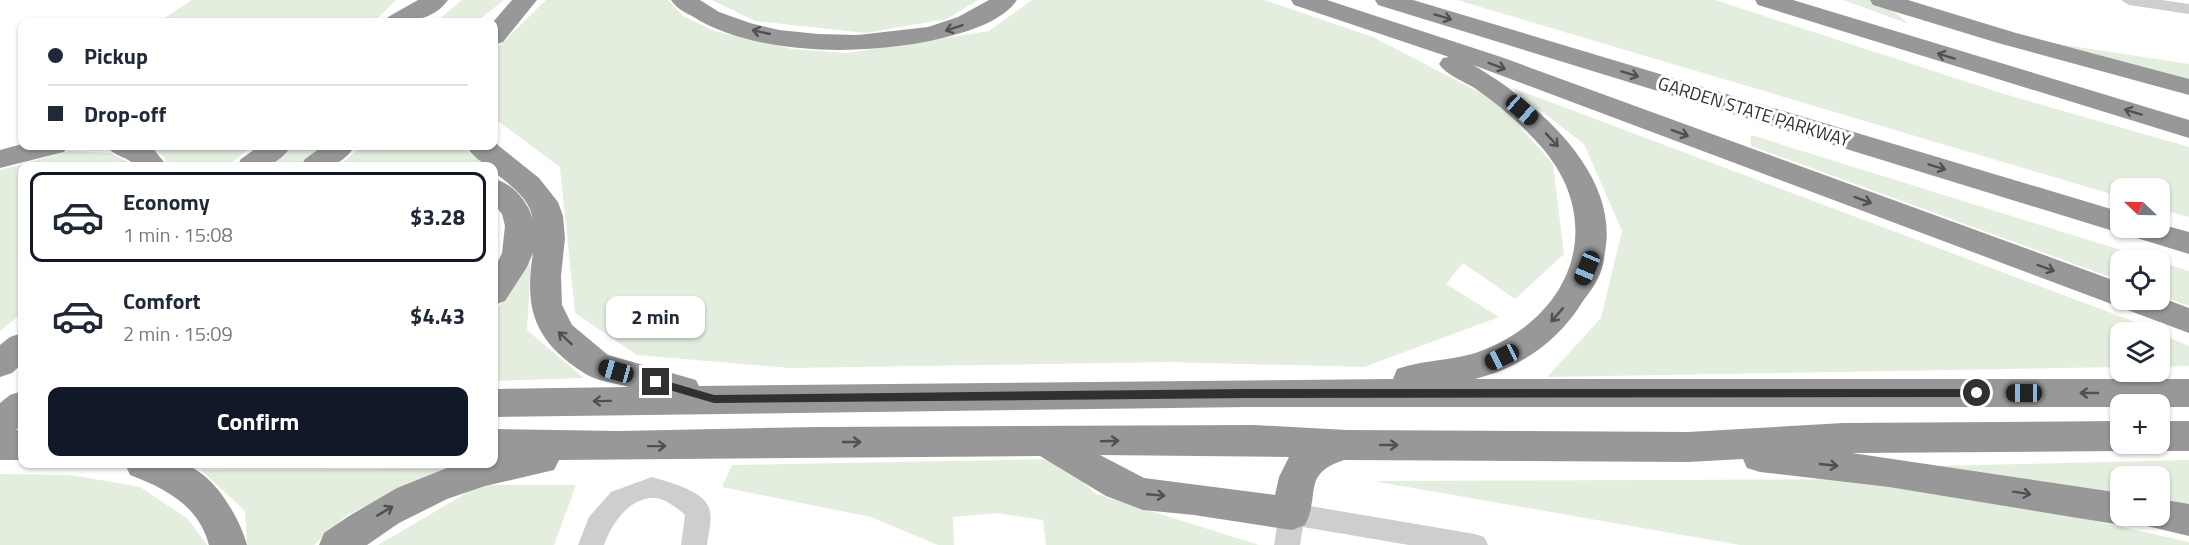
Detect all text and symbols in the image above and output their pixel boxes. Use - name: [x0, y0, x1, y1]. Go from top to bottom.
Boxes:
- one-way arrow: [1433, 12, 1452, 23]
- one-way arrow: [944, 23, 963, 34]
- one-way arrow: [752, 26, 771, 38]
- text: Pickup: [84, 39, 148, 73]
- one-way arrow: [1937, 50, 1956, 61]
- one-way arrow: [1488, 61, 1506, 72]
- one-way arrow: [1620, 69, 1639, 80]
- street label: GARDEN STATE PARKWAY: [1655, 69, 1854, 154]
- car: [1503, 91, 1541, 129]
- text: Drop-off: [84, 97, 166, 131]
- one-way arrow: [2124, 106, 2143, 117]
- one-way arrow: [1671, 128, 1689, 139]
- one-way arrow: [1545, 132, 1560, 147]
- one-way arrow: [1927, 162, 1946, 173]
- north arrow: [2110, 178, 2170, 238]
- map controls: [2110, 178, 2170, 526]
- text: Economy: [123, 185, 210, 219]
- icon: car: [51, 190, 105, 244]
- one-way arrow: [1853, 196, 1872, 207]
- text: $3.28: [410, 200, 465, 234]
- text: 1 min · 15:08: [123, 219, 233, 250]
- car: [1572, 248, 1602, 288]
- button: locate: [2110, 250, 2170, 310]
- one-way arrow: [2036, 263, 2055, 274]
- text: Comfort: [123, 284, 201, 318]
- icon: car: [51, 289, 105, 343]
- callout: 2 min: [606, 295, 706, 337]
- text: $4.43: [410, 299, 465, 333]
- text: 2 min: [631, 301, 680, 332]
- one-way arrow: [1550, 307, 1564, 322]
- text: 2 min · 15:09: [123, 318, 233, 349]
- button: layers: [2110, 322, 2170, 382]
- one-way arrow: [558, 331, 573, 345]
- car: [1482, 341, 1522, 373]
- car: [596, 357, 636, 385]
- route end: [642, 368, 669, 395]
- route start: [1963, 379, 1990, 406]
- car: [2006, 384, 2042, 402]
- button: Confirm: [48, 387, 468, 456]
- one-way arrow: [2079, 387, 2099, 399]
- button: +: [2110, 394, 2170, 454]
- one-way arrow: [592, 396, 612, 407]
- one-way arrow: [1099, 435, 1119, 446]
- one-way arrow: [841, 436, 861, 448]
- one-way arrow: [1378, 439, 1398, 451]
- one-way arrow: [646, 440, 666, 451]
- one-way arrow: [1819, 460, 1838, 471]
- button: −: [2110, 466, 2170, 526]
- one-way arrow: [2012, 488, 2031, 499]
- one-way arrow: [1145, 490, 1165, 501]
- one-way arrow: [376, 504, 393, 516]

